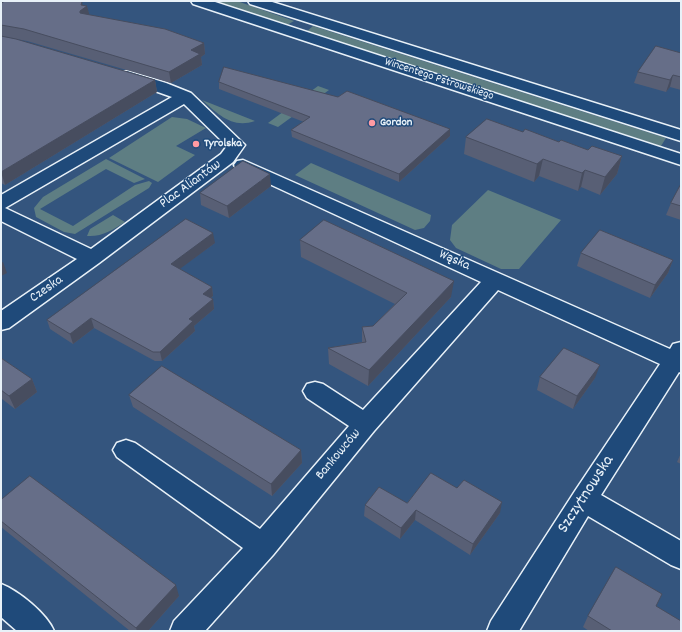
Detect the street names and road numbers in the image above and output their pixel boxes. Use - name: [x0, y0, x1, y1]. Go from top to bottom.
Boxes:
- street label: Wincentego Pstrowskiego: [383, 56, 495, 104]
- street label: Plac Aliantów: [157, 157, 225, 213]
- street label: Wąska: [436, 247, 472, 275]
- street label: Czeska: [27, 273, 67, 307]
- street label: Bankowców: [313, 426, 365, 484]
- street label: Szczytnowska: [554, 452, 620, 538]

